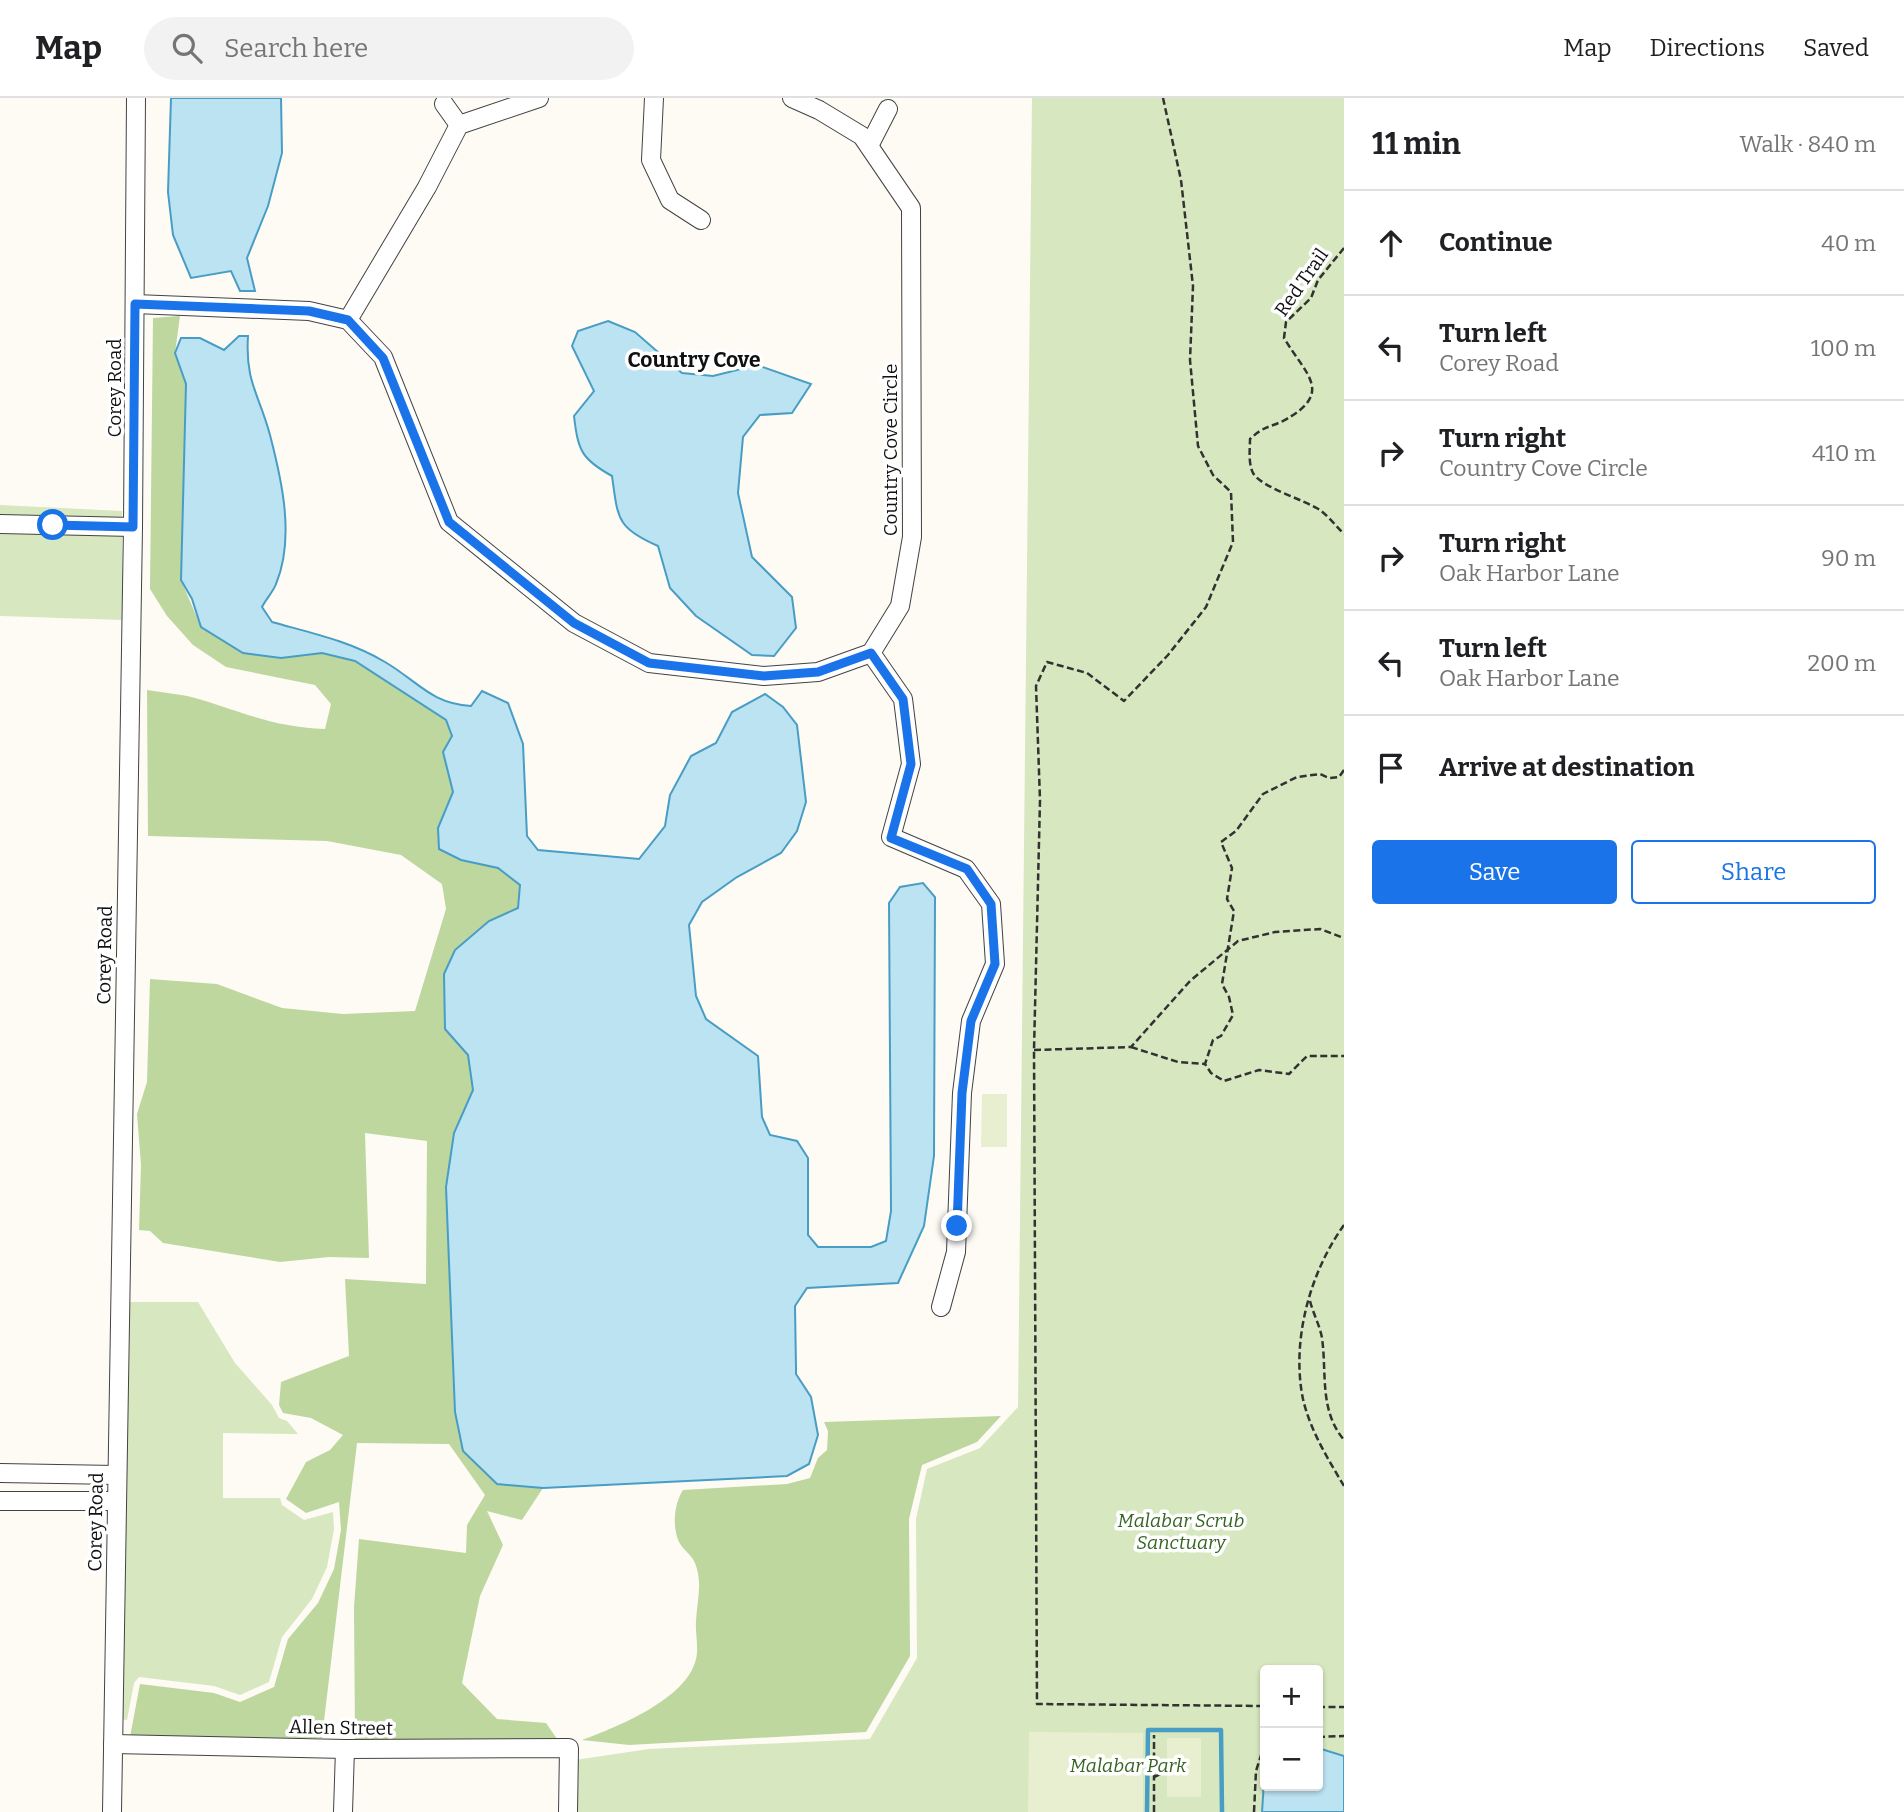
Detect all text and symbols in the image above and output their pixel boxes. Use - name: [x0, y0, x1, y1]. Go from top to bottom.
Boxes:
- search box: [144, 17, 634, 80]
- text: Map: [35, 28, 102, 68]
- icon: search: [168, 29, 206, 67]
- text: Search here: [224, 33, 368, 64]
- text: Map: [1563, 34, 1612, 62]
- text: Directions: [1650, 34, 1765, 62]
- text: Saved: [1803, 34, 1869, 62]
- text: 11 min: [1372, 126, 1461, 162]
- text: Walk · 840 m: [1740, 130, 1876, 158]
- icon: ahead: [1372, 224, 1410, 262]
- text: Continue: [1439, 227, 1553, 258]
- text: 40 m: [1821, 229, 1876, 257]
- street label: Red Trail: [1270, 244, 1333, 321]
- text: Turn left: [1439, 318, 1547, 349]
- icon: left: [1372, 329, 1410, 367]
- text: 100 m: [1811, 334, 1876, 362]
- street label: Corey Road: [103, 338, 126, 438]
- district label: Country Cove: [627, 347, 761, 373]
- text: Corey Road: [1439, 349, 1559, 377]
- street label: Country Cove Circle: [879, 364, 902, 536]
- text: Turn right: [1439, 423, 1566, 454]
- icon: right: [1372, 434, 1410, 472]
- text: 410 m: [1812, 439, 1876, 467]
- text: Country Cove Circle: [1439, 454, 1648, 482]
- route start: [37, 509, 68, 540]
- text: Turn right: [1439, 528, 1566, 559]
- icon: right: [1372, 539, 1410, 577]
- text: 90 m: [1821, 544, 1876, 572]
- text: Oak Harbor Lane: [1439, 559, 1620, 587]
- text: Turn left: [1439, 633, 1547, 664]
- icon: left: [1372, 644, 1410, 682]
- text: 200 m: [1807, 649, 1876, 677]
- text: Oak Harbor Lane: [1439, 664, 1620, 692]
- icon: arrive: [1372, 749, 1410, 787]
- text: Arrive at destination: [1439, 752, 1694, 783]
- button: Save: [1372, 840, 1617, 904]
- button: Share: [1631, 840, 1876, 904]
- street label: Corey Road: [92, 905, 117, 1005]
- route end: [941, 1210, 972, 1241]
- street label: Corey Road: [83, 1472, 108, 1572]
- park label: Malabar Scrub Sanctuary: [1118, 1509, 1245, 1554]
- map controls: [1260, 1665, 1323, 1791]
- button: +: [1260, 1665, 1323, 1728]
- street label: Allen Street: [289, 1715, 393, 1740]
- button: −: [1260, 1728, 1323, 1791]
- park label: Malabar Park: [1070, 1754, 1187, 1777]

